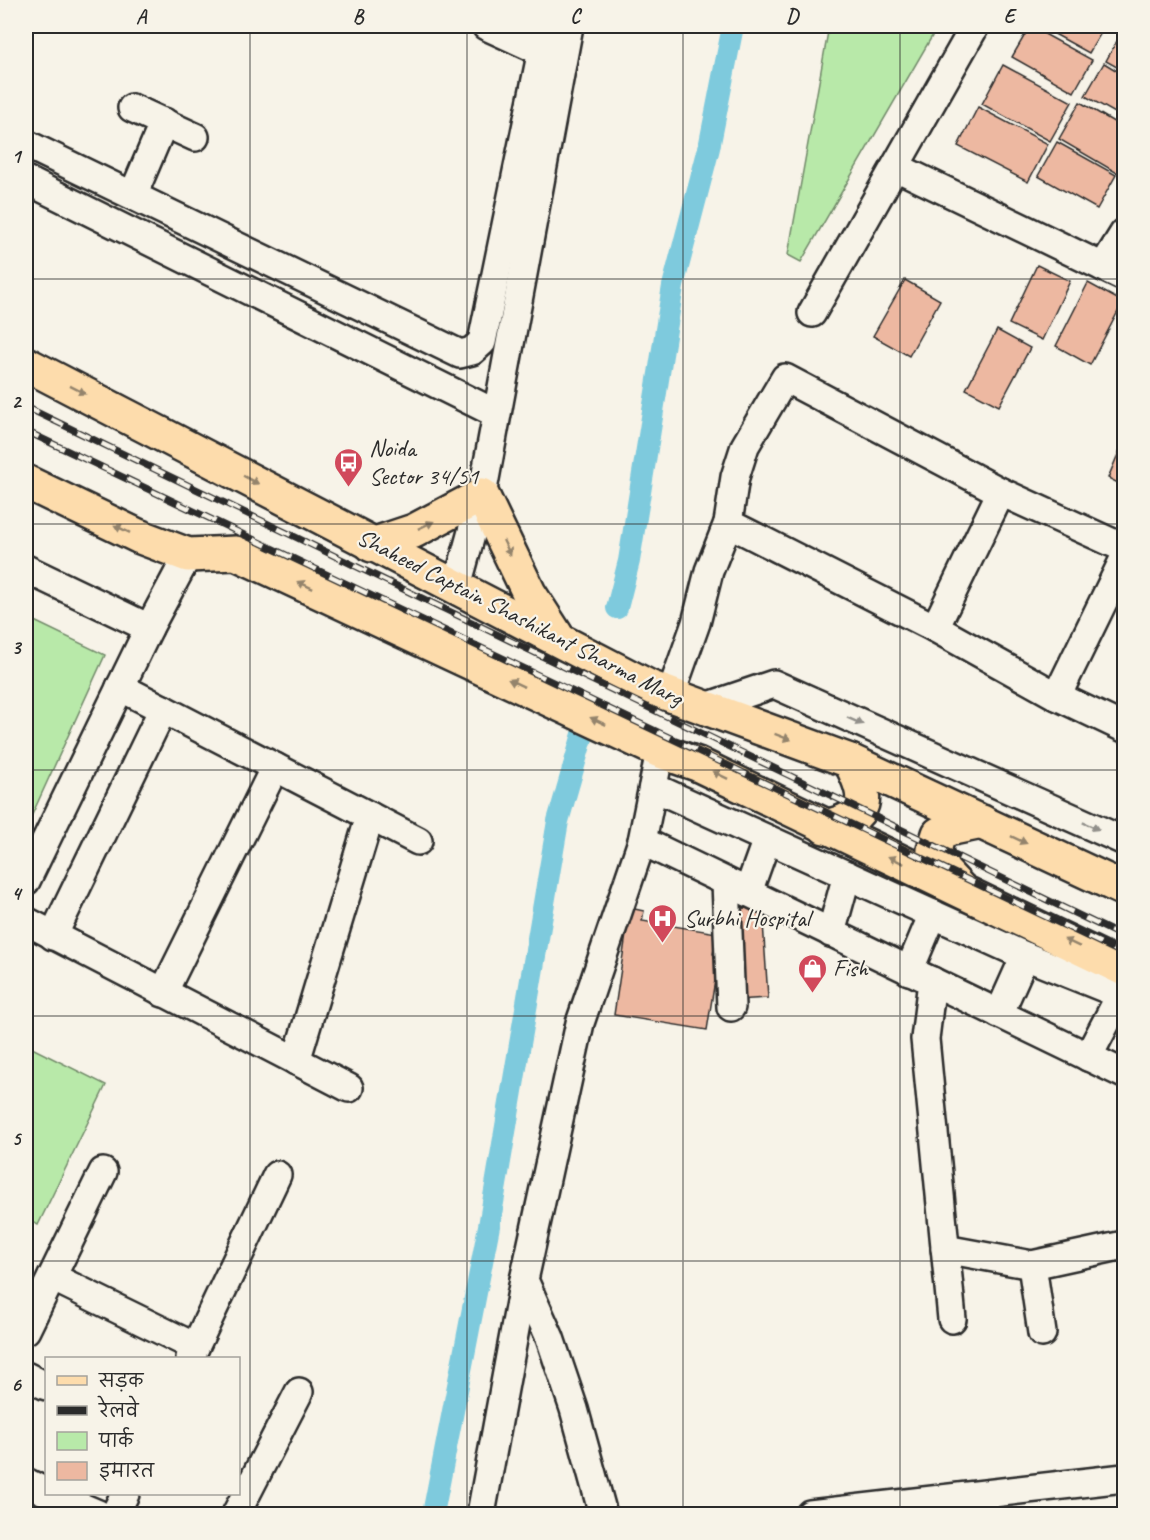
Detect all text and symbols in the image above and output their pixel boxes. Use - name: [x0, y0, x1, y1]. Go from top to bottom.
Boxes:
- text: A: [136, 4, 148, 29]
- text: B: [353, 4, 365, 29]
- text: C: [570, 4, 582, 29]
- text: D: [786, 4, 800, 29]
- text: E: [1004, 4, 1018, 29]
- text: 1: [12, 144, 23, 169]
- one-way arrow: [69, 386, 86, 395]
- text: 2: [12, 389, 23, 414]
- place label: Noida Sector 34/51: [369, 433, 480, 491]
- bus stop icon: Noida Sector 34/51: [332, 446, 364, 488]
- one-way arrow: [242, 475, 259, 485]
- one-way arrow: [418, 520, 435, 529]
- street label: Shaheed Captain Shashikant Sharma Marg: [352, 522, 690, 713]
- one-way arrow: [113, 524, 131, 534]
- one-way arrow: [502, 539, 512, 557]
- one-way arrow: [296, 580, 313, 589]
- text: 3: [12, 635, 23, 660]
- one-way arrow: [507, 679, 524, 688]
- one-way arrow: [847, 716, 865, 726]
- one-way arrow: [589, 717, 606, 726]
- one-way arrow: [774, 732, 792, 742]
- one-way arrow: [711, 771, 728, 780]
- one-way arrow: [1082, 821, 1100, 831]
- one-way arrow: [1011, 835, 1028, 844]
- one-way arrow: [887, 855, 904, 864]
- text: 4: [12, 881, 24, 906]
- hospital icon: Surbhi Hospital: [647, 902, 679, 944]
- place label: Surbhi Hospital: [684, 903, 814, 933]
- one-way arrow: [1063, 939, 1080, 948]
- shop icon: Fish: [796, 952, 828, 994]
- place label: Fish: [833, 953, 869, 983]
- text: 5: [12, 1126, 23, 1151]
- legend: [45, 1357, 240, 1495]
- text: सड़क: [98, 1370, 144, 1392]
- text: 6: [11, 1372, 22, 1397]
- text: रेलवे: [97, 1395, 140, 1422]
- text: पार्क: [98, 1427, 134, 1452]
- text: इमारत: [99, 1460, 155, 1482]

